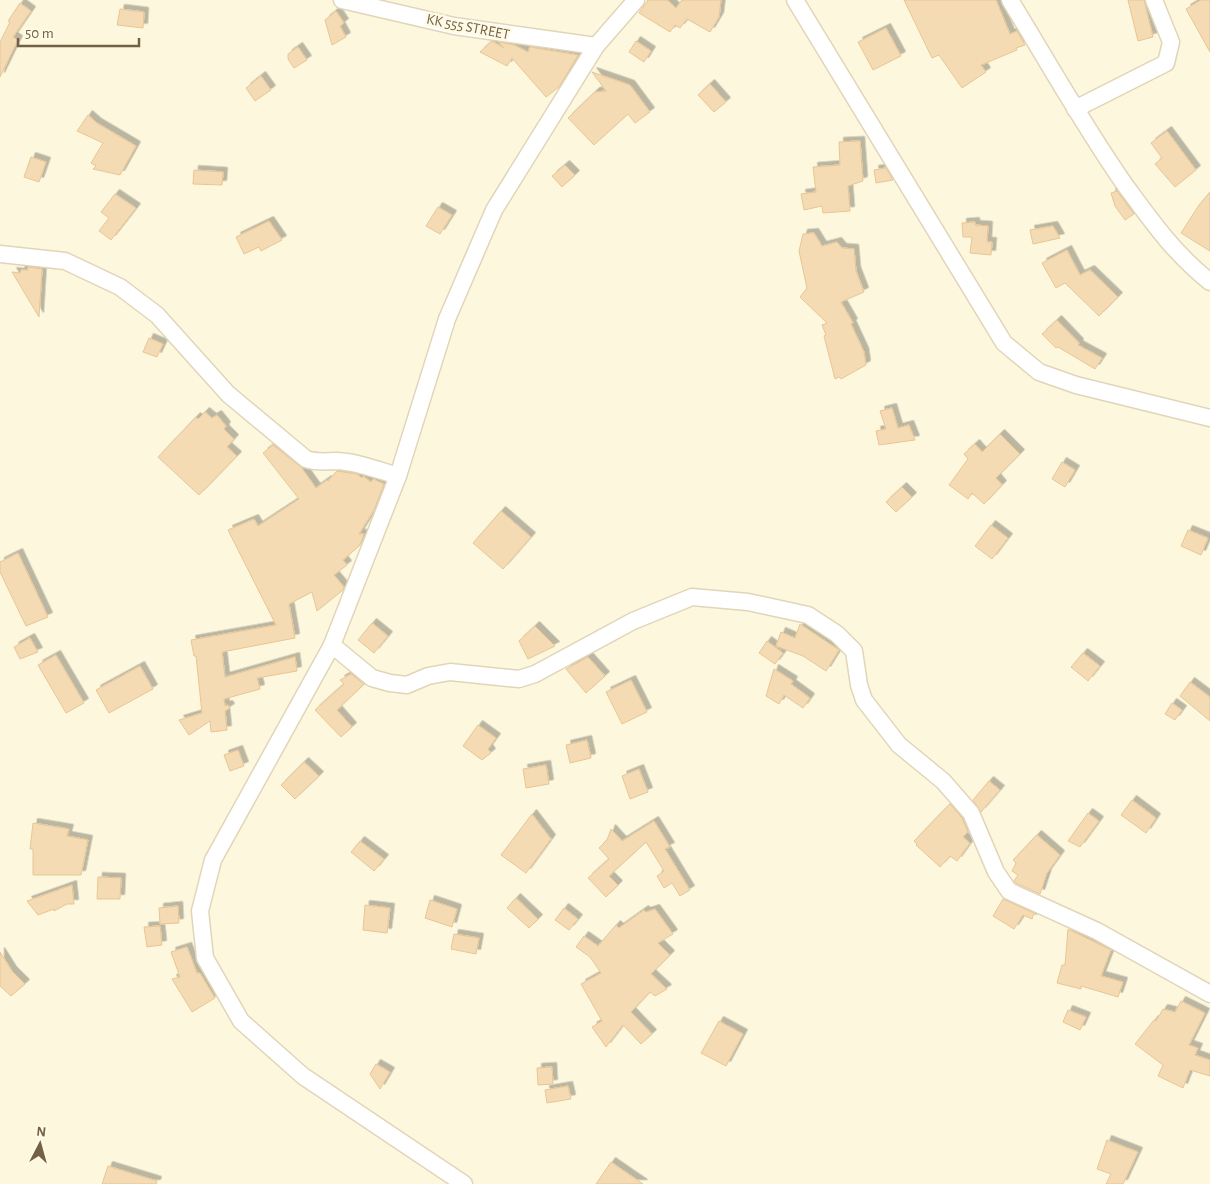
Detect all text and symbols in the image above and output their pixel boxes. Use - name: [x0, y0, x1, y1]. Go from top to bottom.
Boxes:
- street label: KK 555 STREET: [425, 12, 512, 43]
- scale bar: [18, 15, 139, 47]
- text: 50 m: [25, 26, 54, 41]
- north arrow: [15, 1119, 65, 1169]
- text: N: [36, 1125, 47, 1140]

